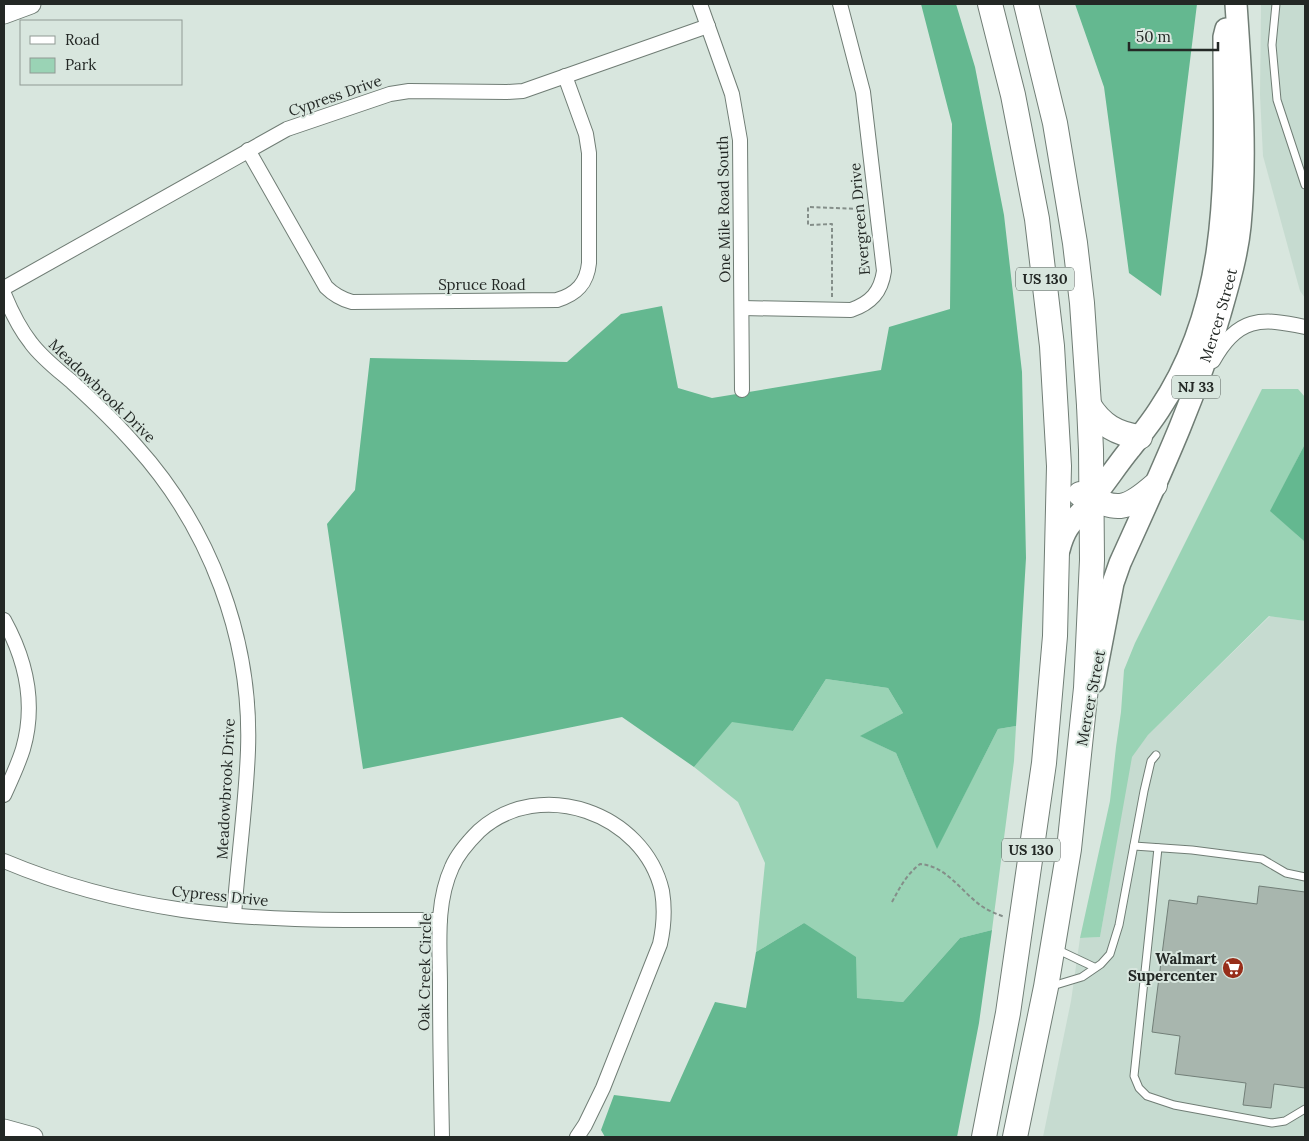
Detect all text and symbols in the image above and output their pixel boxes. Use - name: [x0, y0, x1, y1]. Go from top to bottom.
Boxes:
- legend: [20, 20, 182, 85]
- scale bar: [1129, 20, 1218, 52]
- text: 50 m: [1136, 27, 1171, 46]
- text: Road: [65, 30, 100, 49]
- text: Park: [65, 55, 96, 74]
- street label: Cypress Drive: [286, 71, 384, 120]
- street label: One Mile Road South: [713, 135, 734, 283]
- street label: Evergreen Drive: [845, 162, 874, 276]
- street label: Mercer Street: [1195, 266, 1241, 365]
- road number: US 130: [1016, 268, 1074, 290]
- street label: Spruce Road: [438, 275, 526, 294]
- street label: Meadowbrook Drive: [45, 335, 160, 447]
- road number: NJ 33: [1172, 376, 1220, 398]
- street label: Mercer Street: [1072, 648, 1109, 747]
- street label: Meadowbrook Drive: [212, 718, 239, 860]
- road number: US 130: [1002, 838, 1060, 862]
- street label: Cypress Drive: [171, 881, 269, 910]
- street label: Oak Creek Circle: [414, 913, 435, 1031]
- place label: Walmart Supercenter: [1128, 949, 1218, 985]
- supermarket icon: Walmart Supercenter: [1221, 956, 1245, 980]

